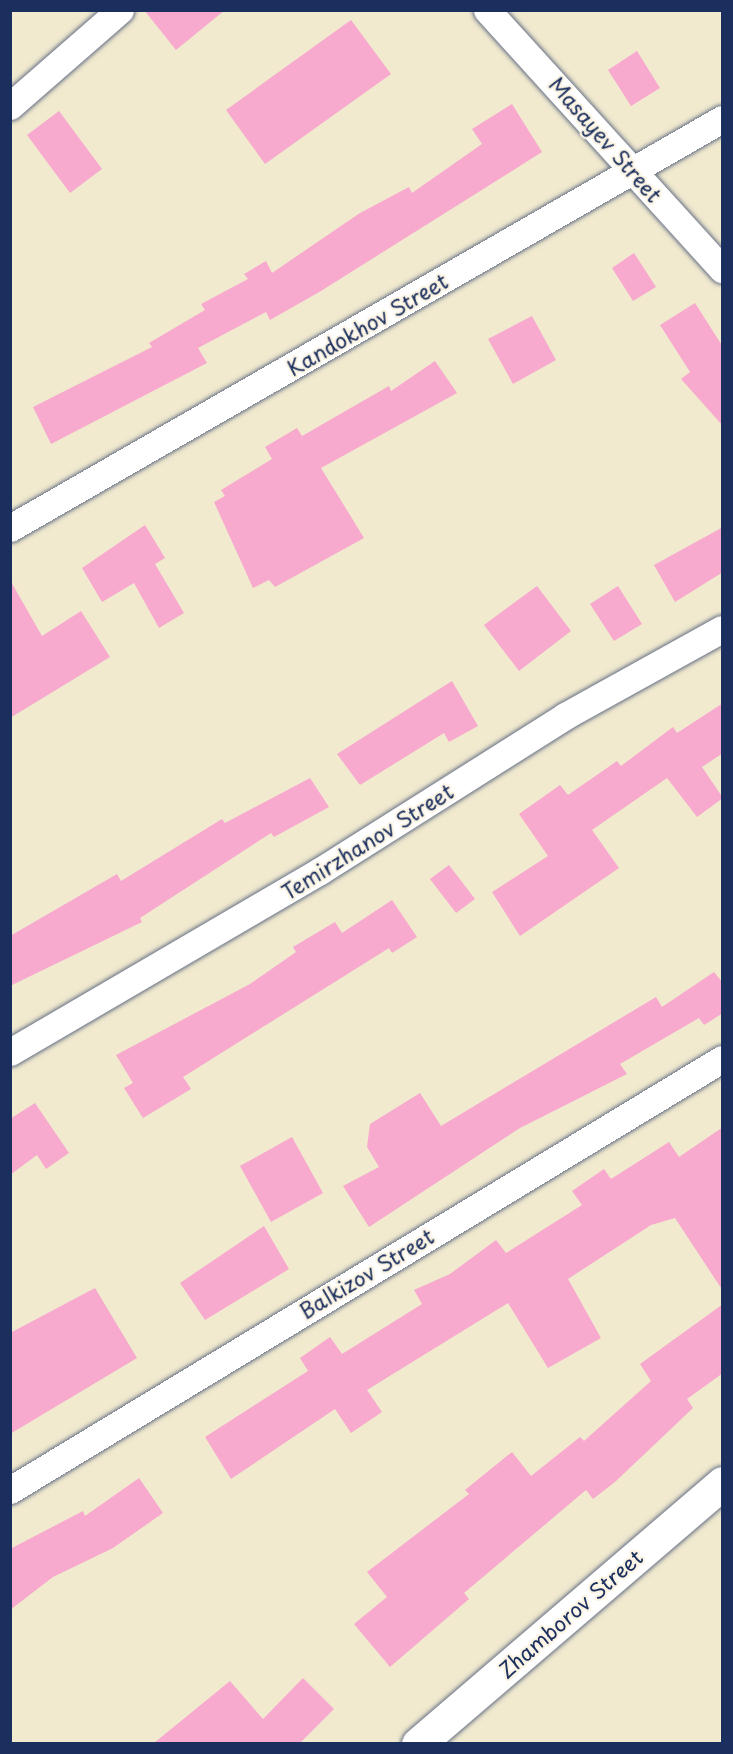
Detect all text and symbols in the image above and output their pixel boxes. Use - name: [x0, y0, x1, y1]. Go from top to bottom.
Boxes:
- street label: Masayev Street: [544, 71, 668, 207]
- street label: Kandokhov Street: [282, 268, 452, 380]
- street label: Temirzhanov Street: [277, 778, 457, 904]
- street label: Balkizov Street: [294, 1223, 438, 1323]
- street label: Zhamborov Street: [493, 1543, 647, 1683]

